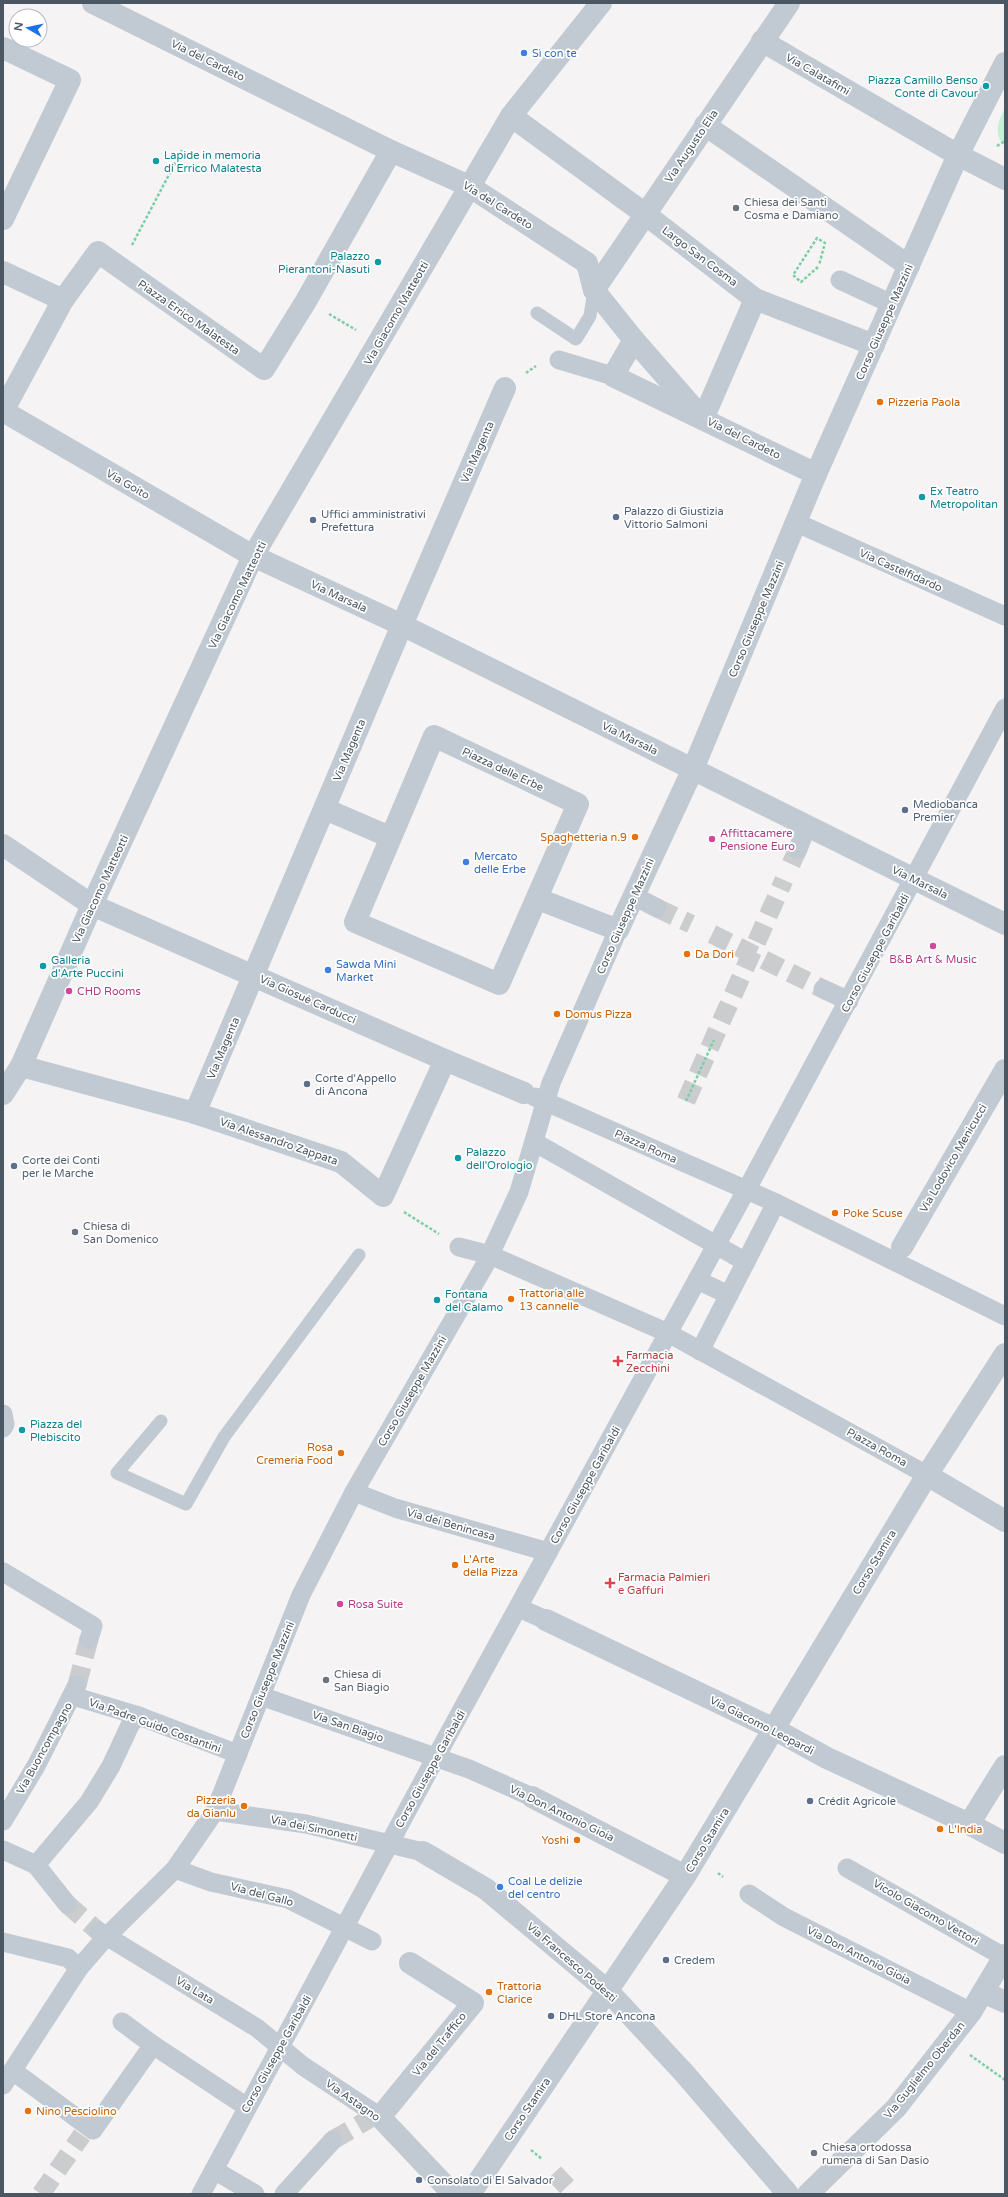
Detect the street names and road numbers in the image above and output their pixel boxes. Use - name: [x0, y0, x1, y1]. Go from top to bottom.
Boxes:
- street label: Via del Cardeto: [169, 37, 247, 84]
- street label: Via Calatafimi: [783, 51, 852, 98]
- street label: Via Augusto Elia: [662, 107, 721, 185]
- street label: Via del Cardeto: [460, 179, 535, 232]
- street label: Largo San Cosma: [659, 224, 740, 289]
- street label: Via Giacomo Matteotti: [361, 259, 431, 367]
- street label: Corso Giuseppe Mazzini: [853, 262, 916, 382]
- street label: Piazza Errico Malatesta: [135, 277, 242, 358]
- street label: Via del Cardeto: [705, 415, 783, 462]
- street label: Via Magenta: [458, 419, 497, 485]
- street label: Via Goito: [104, 467, 152, 502]
- street label: Via Giacomo Matteotti: [206, 539, 269, 651]
- street label: Via Castelfidardo: [857, 546, 944, 595]
- street label: Corso Giuseppe Mazzini: [726, 559, 787, 679]
- street label: Via Marsala: [309, 578, 369, 615]
- street label: Via Magenta: [331, 717, 368, 783]
- street label: Via Marsala: [600, 719, 660, 758]
- street label: Piazza delle Erbe: [460, 745, 546, 794]
- street label: Via Giacomo Matteotti: [70, 833, 131, 945]
- street label: Corso Giuseppe Mazzini: [594, 856, 657, 976]
- street label: Via Marsala: [890, 863, 950, 902]
- street label: Corso Giuseppe Garibaldi: [839, 892, 912, 1015]
- street label: Via Giosuè Carducci: [258, 972, 358, 1027]
- street label: Via Magenta: [205, 1015, 242, 1081]
- street label: Via Lodovico Menicucci: [917, 1102, 990, 1215]
- street label: Via Alessandro Zappata: [218, 1115, 340, 1168]
- street label: Piazza Roma: [613, 1127, 679, 1166]
- street label: Corso Giuseppe Mazzini: [375, 1334, 449, 1449]
- street label: Corso Giuseppe Garibaldi: [548, 1424, 623, 1546]
- street label: Piazza Roma: [844, 1426, 909, 1469]
- street label: Via dei Benincasa: [405, 1506, 497, 1543]
- street label: Corso Stamira: [850, 1527, 899, 1597]
- street label: Corso Giuseppe Mazzini: [238, 1620, 297, 1741]
- street label: Via Giacomo Leopardi: [708, 1694, 816, 1757]
- street label: Via Padre Guido Costantini: [87, 1695, 223, 1755]
- street label: Via Buoncompagno: [14, 1700, 75, 1796]
- street label: Via San Biagio: [310, 1708, 386, 1745]
- street label: Corso Giuseppe Garibaldi: [393, 1708, 468, 1830]
- street label: Via Don Antonio Gioia: [507, 1782, 616, 1844]
- street label: Corso Stamira: [683, 1805, 732, 1875]
- street label: Via dei Simonetti: [269, 1813, 358, 1844]
- street label: Vicolo Giacomo Vettori: [871, 1877, 981, 1948]
- street label: Via del Gallo: [229, 1880, 295, 1909]
- street label: Via Francesco Podesti: [524, 1920, 619, 2005]
- street label: Via Don Antonio Gioia: [805, 1924, 913, 1987]
- street label: Via Lata: [173, 1974, 216, 2007]
- street label: Corso Giuseppe Garibaldi: [239, 1993, 314, 2115]
- street label: Via del Traffico: [410, 2010, 469, 2079]
- street label: Via Guglielmo Oberdan: [881, 2019, 968, 2122]
- street label: Corso Stamira: [502, 2075, 553, 2143]
- street label: Via Astagno: [323, 2077, 383, 2124]

